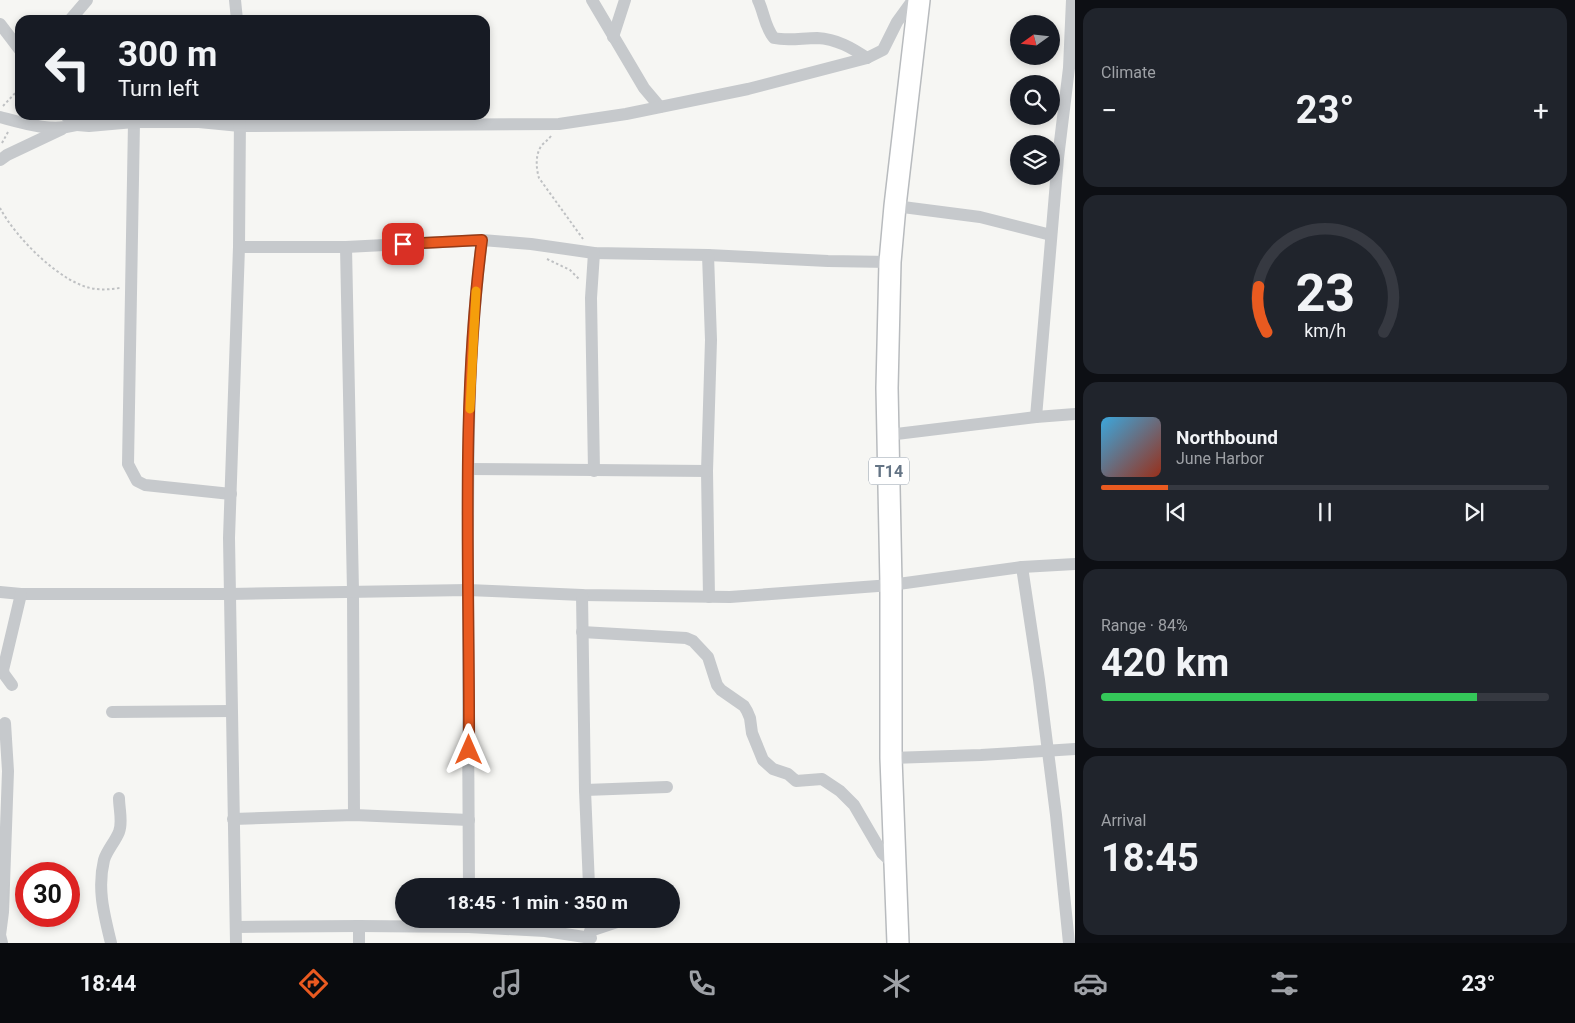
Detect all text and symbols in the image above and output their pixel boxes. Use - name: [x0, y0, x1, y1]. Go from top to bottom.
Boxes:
- north arrow: [1010, 15, 1060, 65]
- map controls: [1010, 15, 1060, 185]
- text: 300 m: [118, 34, 217, 75]
- icon: left: [35, 35, 100, 100]
- text: Climate: [1101, 63, 1156, 82]
- button: search: [1010, 75, 1060, 125]
- text: Turn left: [118, 76, 199, 101]
- text: 23°: [1296, 88, 1354, 132]
- text: −: [1101, 94, 1117, 127]
- text: +: [1533, 94, 1549, 127]
- button: layers: [1010, 135, 1060, 185]
- pin: [382, 223, 424, 265]
- icon: arrive: [389, 230, 417, 258]
- text: 23: [1295, 263, 1355, 324]
- text: km/h: [1304, 320, 1346, 341]
- text: Northbound: [1176, 426, 1278, 449]
- text: June Harbor: [1176, 449, 1264, 468]
- road number: T14: [869, 458, 909, 484]
- icon: previous: [1162, 498, 1190, 526]
- icon: pause: [1311, 498, 1339, 526]
- icon: next: [1460, 498, 1488, 526]
- text: Range · 84%: [1101, 616, 1188, 635]
- text: 420 km: [1101, 641, 1229, 685]
- position arrow: [442, 723, 494, 775]
- text: Arrival: [1101, 811, 1146, 830]
- text: 18:45: [1101, 836, 1199, 880]
- speed limit sign: 30: [15, 862, 80, 927]
- text: 18:45 · 1 min · 350 m: [447, 891, 628, 914]
- icon: directions: [296, 966, 331, 1001]
- icon: music: [490, 966, 525, 1001]
- icon: phone: [684, 966, 719, 1001]
- icon: climate: [879, 966, 914, 1001]
- icon: car: [1073, 966, 1108, 1001]
- icon: filters: [1267, 966, 1302, 1001]
- text: 18:44: [80, 971, 136, 996]
- text: 23°: [1461, 971, 1495, 996]

